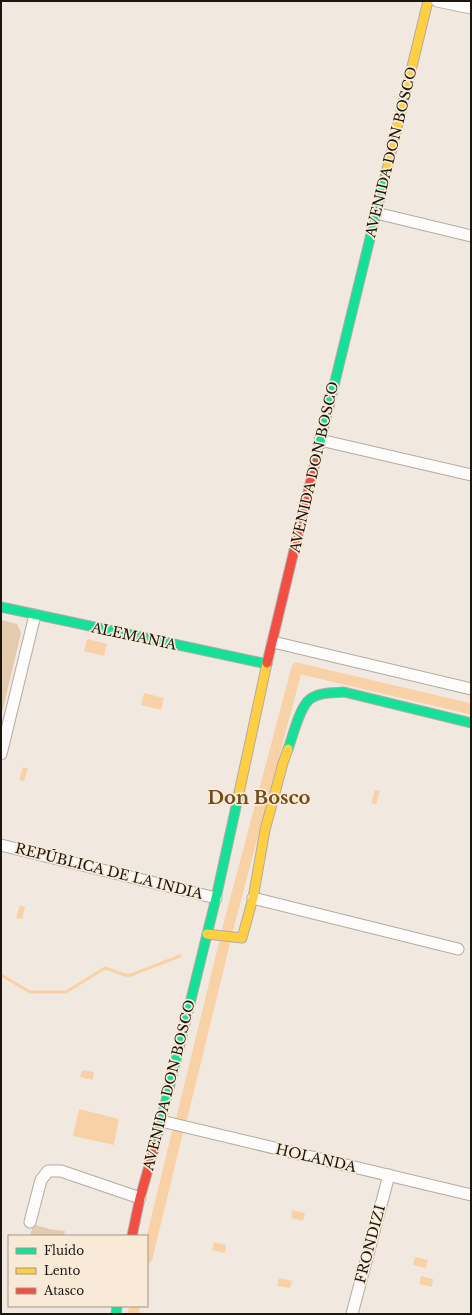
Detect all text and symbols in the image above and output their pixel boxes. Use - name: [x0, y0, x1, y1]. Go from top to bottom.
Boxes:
- street label: AVENIDA DON BOSCO: [361, 65, 421, 240]
- street label: AVENIDA DON BOSCO: [285, 380, 342, 555]
- street label: ALEMANIA: [89, 618, 178, 654]
- district label: Don Bosco: [208, 787, 311, 809]
- street label: REPÚBLICA DE LA INDIA: [13, 838, 205, 903]
- street label: AVENIDA DON BOSCO: [139, 998, 199, 1173]
- street label: HOLANDA: [274, 1140, 358, 1176]
- street label: FRONDIZI: [351, 1203, 389, 1285]
- legend: [8, 1235, 148, 1307]
- text: Fluido: [44, 1243, 84, 1258]
- text: Lento: [44, 1263, 80, 1278]
- text: Atasco: [43, 1283, 84, 1298]

